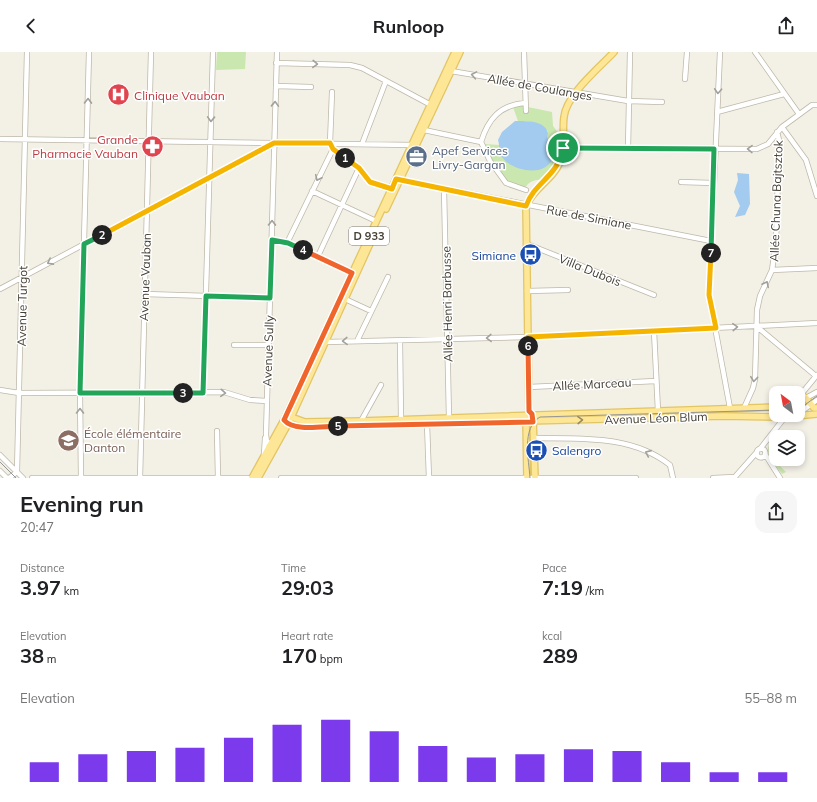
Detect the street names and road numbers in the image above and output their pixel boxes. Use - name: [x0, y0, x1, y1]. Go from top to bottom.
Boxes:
- street label: Allée de Coulanges: [487, 70, 594, 104]
- street label: Allée Chuna Bajtsztok: [766, 139, 786, 262]
- street label: Rue de Simiane: [545, 201, 633, 233]
- road number: D 933: [349, 227, 389, 245]
- street label: Avenue Vauban: [136, 233, 154, 321]
- street label: Allée Henri Barbusse: [438, 246, 456, 362]
- street label: Villa Dubois: [557, 251, 623, 289]
- street label: Avenue Turgot: [14, 266, 30, 346]
- street label: Avenue Sully: [259, 314, 277, 387]
- street label: Allée Marceau: [552, 374, 632, 394]
- street label: Avenue Léon Blum: [604, 409, 708, 427]

